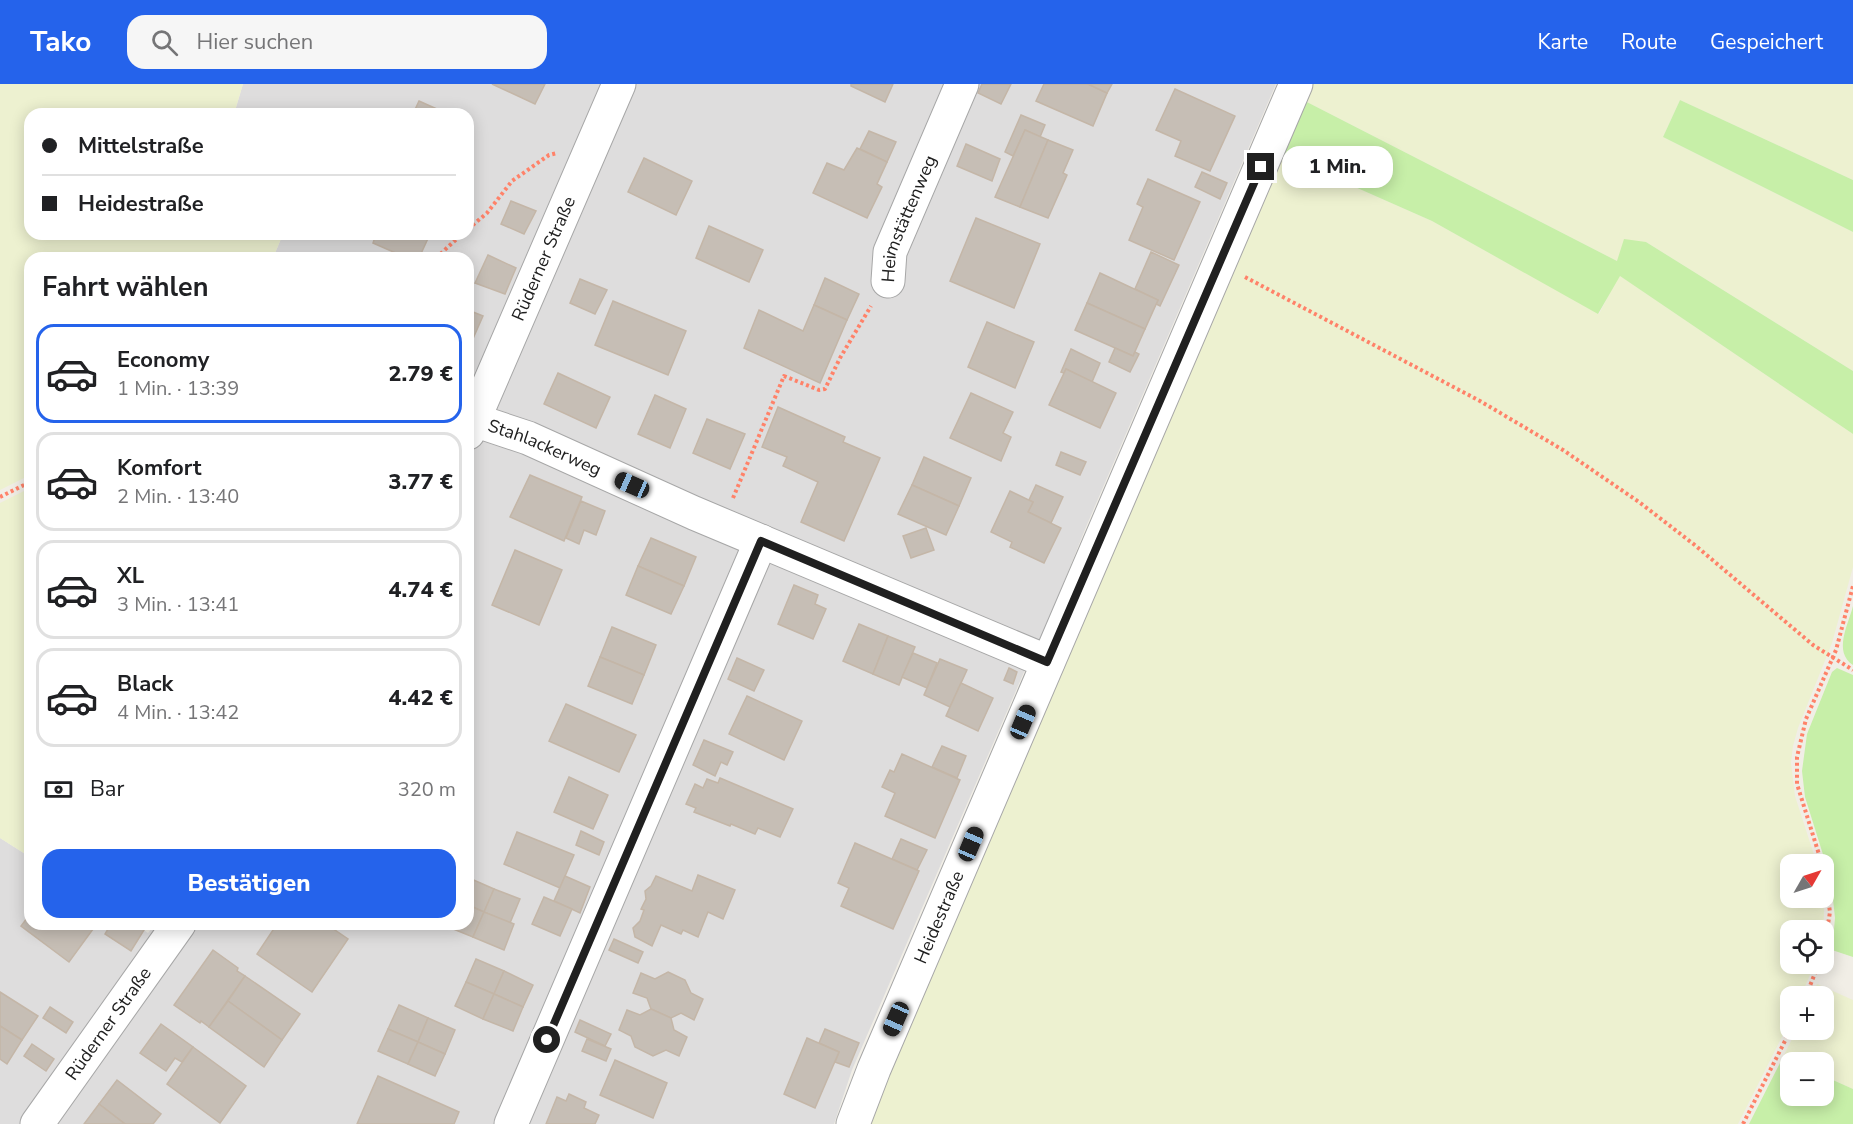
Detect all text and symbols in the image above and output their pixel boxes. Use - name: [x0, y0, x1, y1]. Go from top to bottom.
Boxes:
- search box: [127, 15, 547, 69]
- text: Tako: [30, 23, 91, 61]
- icon: search: [148, 26, 181, 59]
- text: Hier suchen: [196, 27, 313, 57]
- text: Karte: [1538, 28, 1588, 56]
- text: Route: [1621, 28, 1677, 56]
- text: Gespeichert: [1710, 28, 1823, 56]
- text: Mittelstraße: [78, 131, 204, 161]
- callout: 1 Min.: [1282, 146, 1393, 188]
- street label: Heimstättenweg: [876, 152, 942, 283]
- route end: [1247, 153, 1274, 180]
- text: 1 Min.: [1309, 153, 1366, 180]
- text: Heidestraße: [78, 189, 204, 219]
- street label: Rüderner Straße: [506, 193, 581, 325]
- text: Fahrt wählen: [42, 269, 208, 306]
- text: Economy: [117, 345, 209, 375]
- icon: car: [45, 347, 99, 401]
- text: 2.79 €: [388, 359, 453, 389]
- text: 1 Min. · 13:39: [117, 375, 239, 402]
- street label: Stahlackerweg: [485, 414, 605, 482]
- text: Komfort: [117, 453, 201, 483]
- icon: car: [45, 455, 99, 509]
- text: 3.77 €: [388, 467, 453, 497]
- car: [612, 469, 652, 501]
- text: 2 Min. · 13:40: [117, 483, 239, 510]
- text: XL: [117, 561, 144, 591]
- icon: car: [45, 563, 99, 617]
- text: 4.74 €: [388, 575, 453, 605]
- text: 3 Min. · 13:41: [117, 591, 239, 618]
- text: Black: [117, 669, 173, 699]
- icon: car: [45, 671, 99, 725]
- text: 4.42 €: [388, 683, 453, 713]
- text: 4 Min. · 13:42: [117, 699, 239, 726]
- car: [1008, 702, 1038, 742]
- icon: cash: [42, 773, 75, 806]
- text: Bar: [90, 774, 124, 804]
- text: 320 m: [398, 776, 456, 803]
- car: [956, 824, 986, 864]
- button: Bestätigen: [42, 849, 456, 918]
- north arrow: [1780, 854, 1834, 908]
- map controls: [1780, 854, 1834, 1106]
- street label: Heidestraße: [909, 867, 970, 967]
- button: locate: [1780, 920, 1834, 974]
- street label: Rüderner Straße: [60, 962, 157, 1085]
- button: +: [1780, 986, 1834, 1040]
- car: [880, 999, 912, 1039]
- route start: [533, 1026, 560, 1053]
- button: −: [1780, 1052, 1834, 1106]

